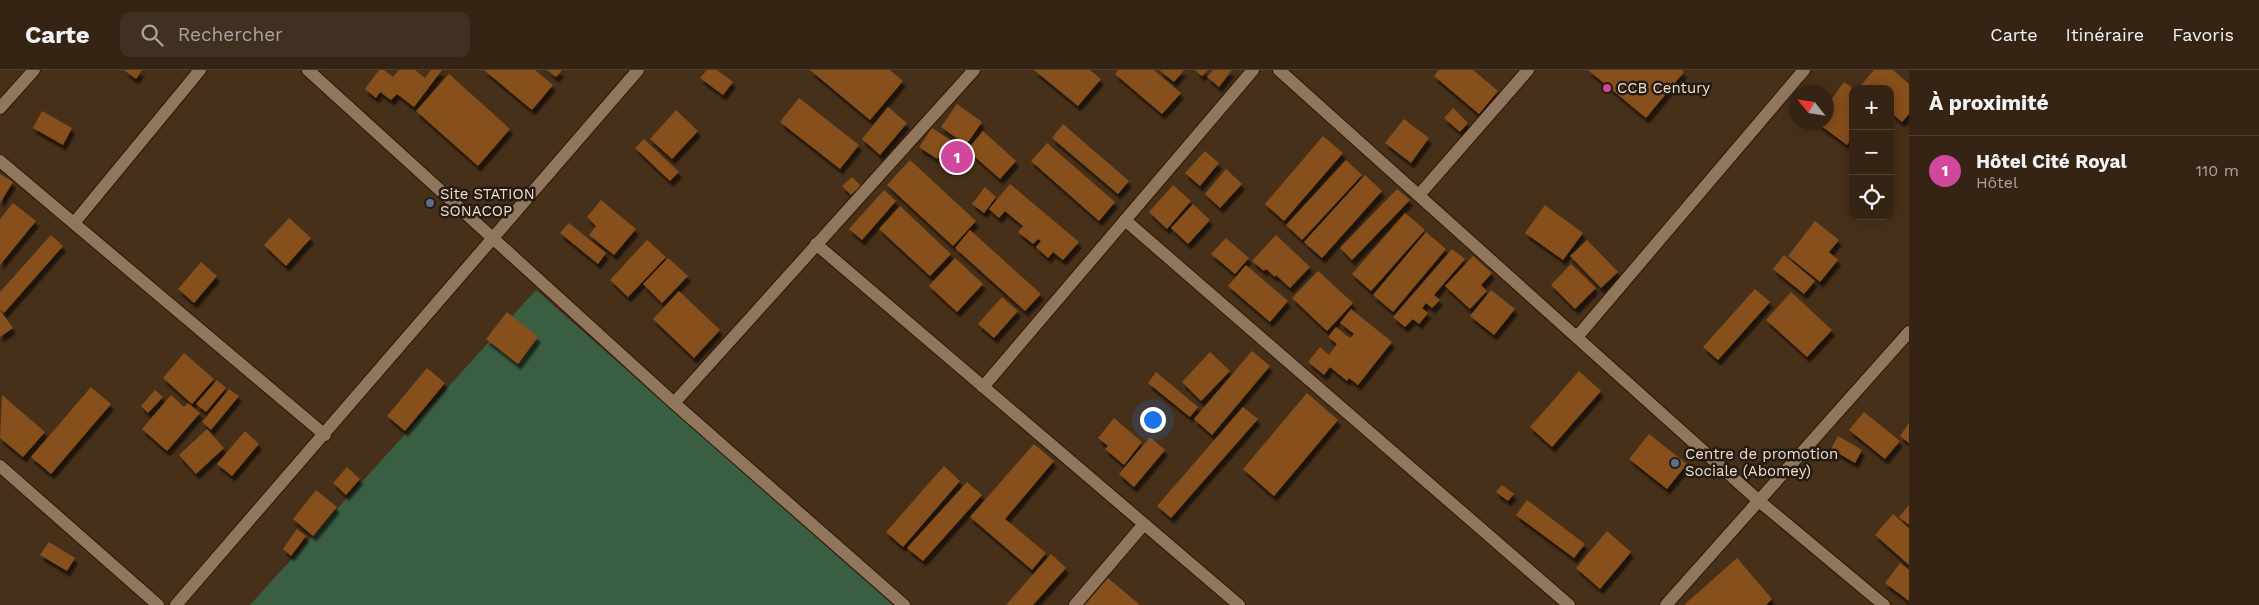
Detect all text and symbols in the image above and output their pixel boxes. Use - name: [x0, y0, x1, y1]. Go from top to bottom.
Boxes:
- search box: [120, 12, 470, 57]
- text: Carte: [25, 21, 90, 49]
- icon: search: [138, 21, 166, 49]
- text: Rechercher: [178, 23, 283, 46]
- text: Carte: [1990, 24, 2038, 45]
- text: Itinéraire: [2066, 24, 2144, 45]
- text: Favoris: [2172, 24, 2234, 45]
- place label: CCB Century: [1617, 79, 1710, 97]
- marker: CCB Century: [1601, 82, 1613, 94]
- north arrow: [1789, 85, 1834, 130]
- map controls: [1849, 85, 1894, 220]
- button: +: [1849, 85, 1894, 130]
- text: À proximité: [1929, 90, 2049, 115]
- button: −: [1849, 130, 1894, 175]
- pin: 1: [941, 138, 973, 176]
- text: Hôtel Cité Royal: [1976, 150, 2127, 173]
- text: 1: [1942, 161, 1948, 180]
- text: 110 m: [2196, 161, 2239, 180]
- text: Hôtel: [1976, 173, 2018, 192]
- button: locate: [1849, 175, 1894, 220]
- place label: Site STATION SONACOP: [440, 185, 535, 220]
- marker: Site STATION SONACOP: [424, 197, 436, 209]
- your location: [1140, 407, 1166, 433]
- place label: Centre de promotion Sociale (Abomey): [1685, 445, 1838, 480]
- marker: Centre de promotion Sociale (Abomey): [1669, 457, 1681, 469]

